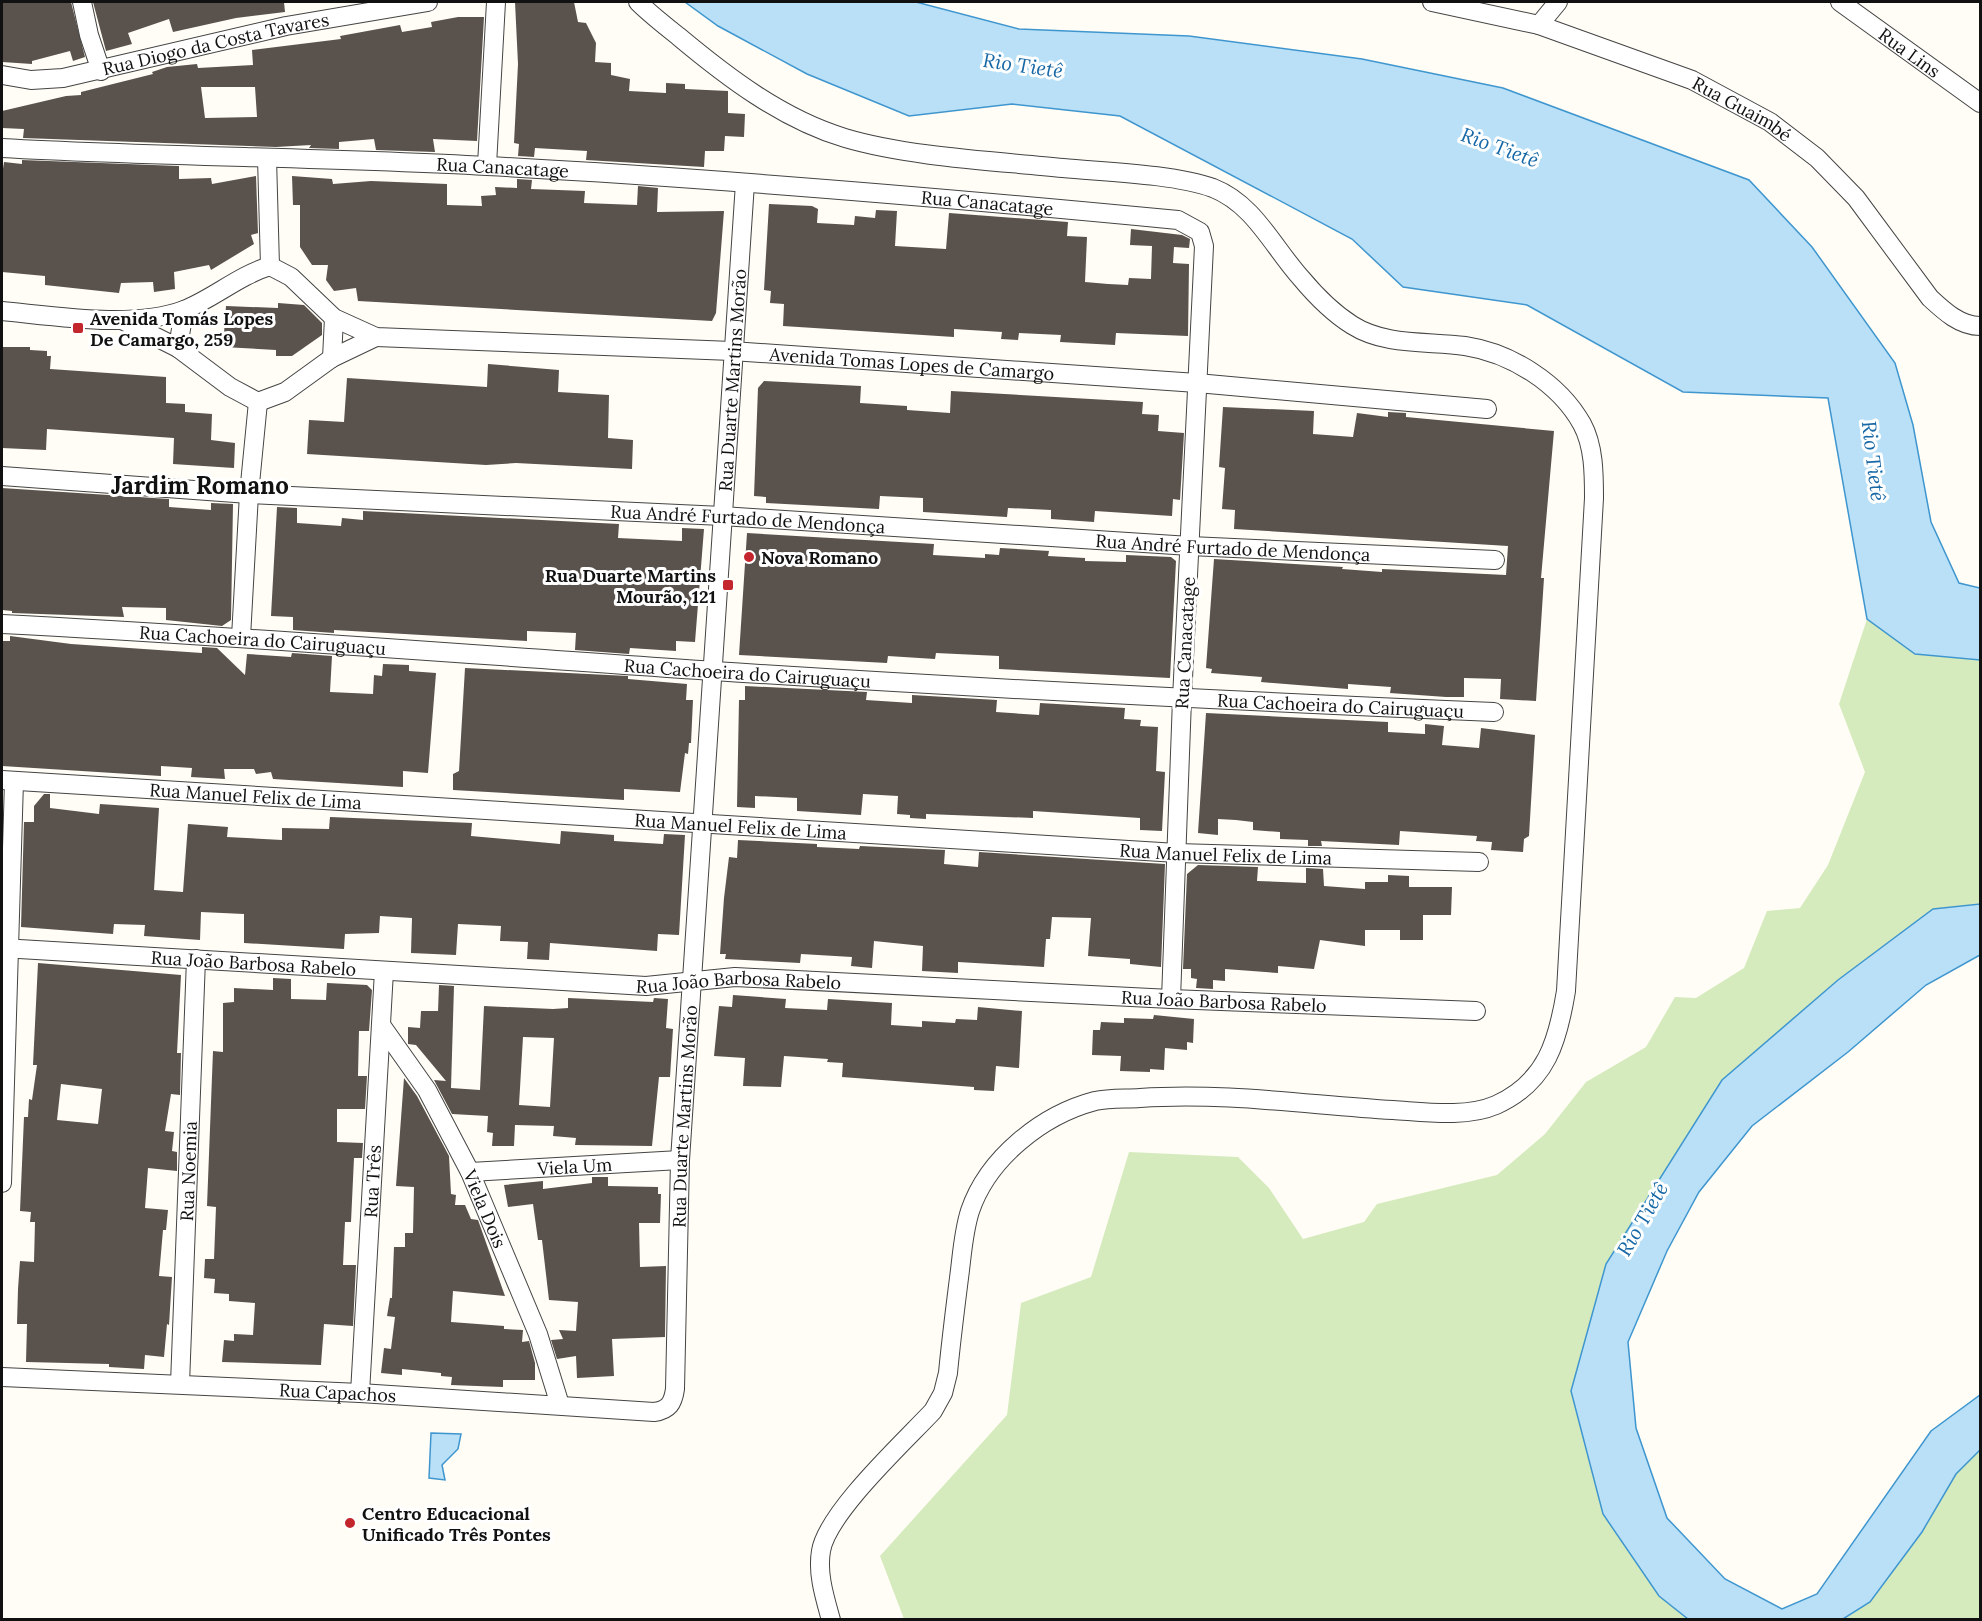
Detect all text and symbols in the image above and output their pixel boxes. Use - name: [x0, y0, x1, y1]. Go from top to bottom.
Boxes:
- street label: Rua Diogo da Costa Tavares: [100, 7, 331, 80]
- street label: Rua Lins: [1874, 22, 1945, 82]
- water label: Rio Tietê: [981, 47, 1065, 83]
- street label: Rua Guaimbé: [1689, 71, 1797, 146]
- water label: Rio Tietê: [1458, 121, 1543, 173]
- street label: Rua Canacatage: [436, 152, 570, 182]
- street label: Rua Canacatage: [920, 185, 1055, 220]
- street label: Rua Duarte Martins Morão: [713, 268, 751, 492]
- place label: Avenida Tomás Lopes De Camargo, 259: [90, 307, 274, 351]
- marker: Avenida Tomás Lopes De Camargo, 259: [71, 321, 85, 335]
- street label: Avenida Tomas Lopes de Camargo: [768, 342, 1055, 385]
- water label: Rio Tietê: [1857, 419, 1891, 503]
- district label: Jardim Romano: [111, 470, 289, 501]
- street label: Rua André Furtado de Mendonça: [610, 499, 886, 538]
- street label: Rua André Furtado de Mendonça: [1095, 528, 1371, 566]
- place label: Nova Romano: [761, 546, 878, 569]
- marker: Nova Romano: [742, 550, 756, 564]
- place label: Rua Duarte Martins Mourão, 121: [545, 564, 716, 608]
- street label: Rua Canacatage: [1170, 576, 1200, 710]
- marker: Rua Duarte Martins Mourão, 121: [721, 578, 735, 592]
- street label: Rua Cachoeira do Cairuguaçu: [138, 620, 387, 659]
- street label: Rua Cachoeira do Cairuguaçu: [623, 653, 872, 692]
- street label: Rua Cachoeira do Cairuguaçu: [1216, 688, 1465, 722]
- street label: Rua Manuel Felix de Lima: [149, 778, 362, 814]
- street label: Rua Manuel Felix de Lima: [634, 808, 847, 844]
- street label: Rua Manuel Felix de Lima: [1119, 838, 1332, 869]
- street label: Rua João Barbosa Rabelo: [150, 945, 357, 980]
- street label: Rua João Barbosa Rabelo: [635, 965, 842, 998]
- street label: Rua João Barbosa Rabelo: [1120, 985, 1327, 1017]
- street label: Rua Duarte Martins Morão: [667, 1004, 702, 1228]
- street label: Rua Noemia: [175, 1121, 201, 1222]
- street label: Rua Três: [358, 1144, 386, 1218]
- street label: Viela Um: [536, 1152, 613, 1180]
- street label: Viela Dois: [458, 1165, 512, 1251]
- water label: Rio Tietê: [1611, 1177, 1673, 1260]
- street label: Rua Capachos: [279, 1378, 397, 1407]
- place label: Centro Educacional Unificado Três Pontes: [362, 1502, 551, 1546]
- marker: Centro Educacional Unificado Três Pontes: [343, 1516, 357, 1530]

